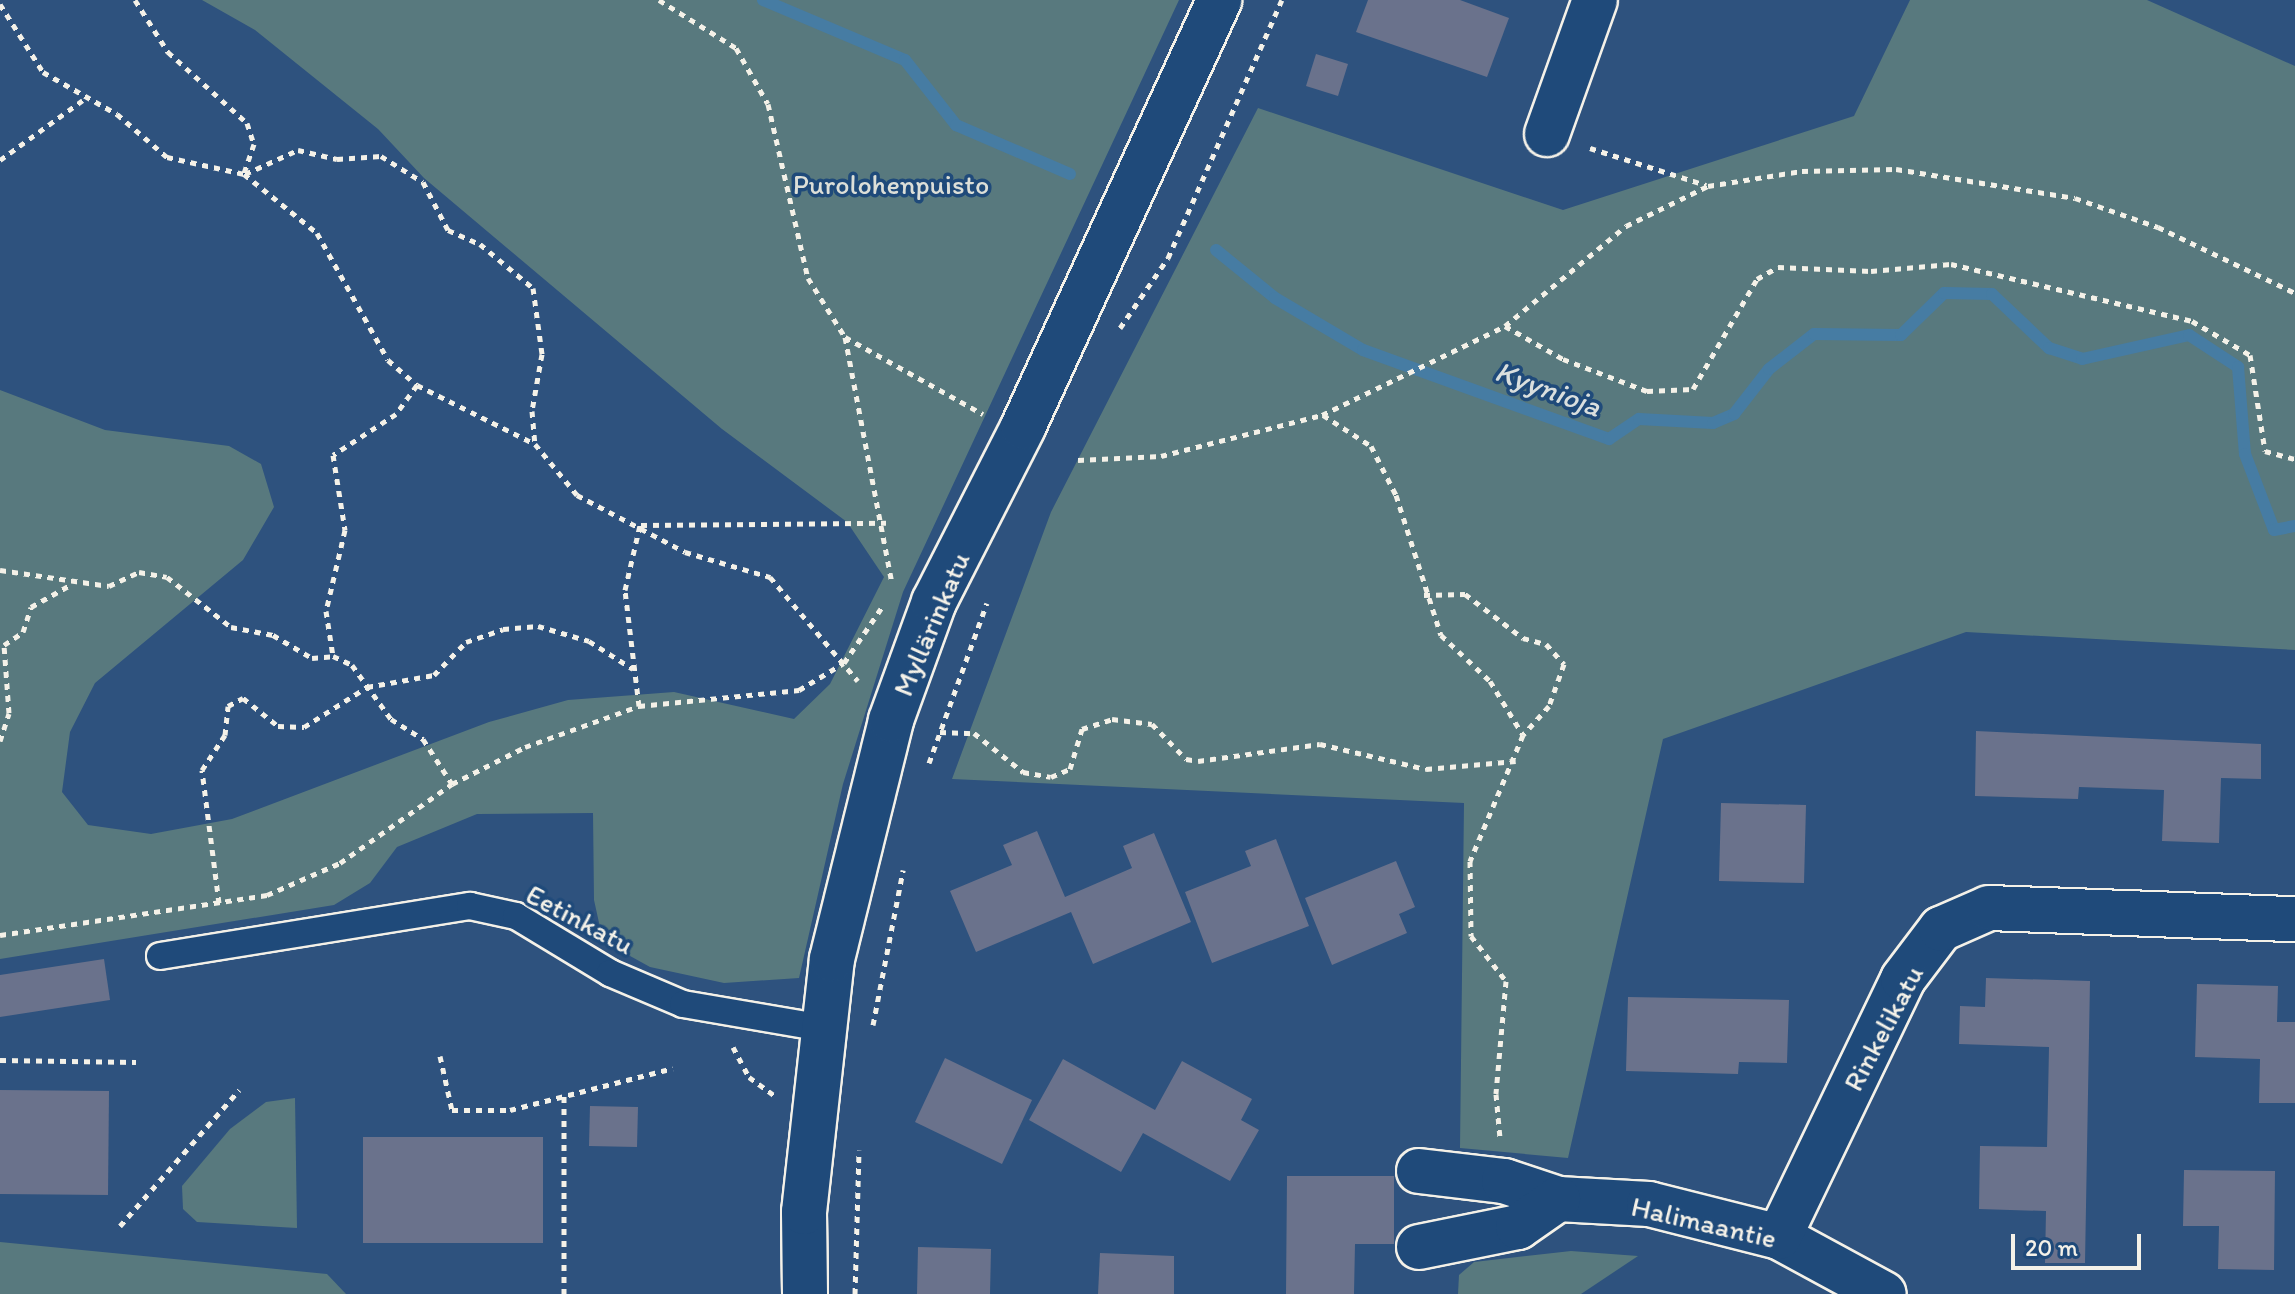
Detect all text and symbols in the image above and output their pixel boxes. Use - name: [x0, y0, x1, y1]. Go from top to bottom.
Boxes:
- park label: Purolohenpuisto: [793, 167, 989, 201]
- water label: Kyynioja: [1490, 353, 1606, 425]
- street label: Myllärinkatu: [886, 547, 976, 701]
- street label: Eetinkatu: [521, 877, 639, 961]
- street label: Rinkelikatu: [1836, 959, 1930, 1097]
- street label: Halimaantie: [1628, 1189, 1780, 1255]
- scale bar: [2015, 1218, 2145, 1268]
- text: 20 m: [2025, 1233, 2078, 1262]

